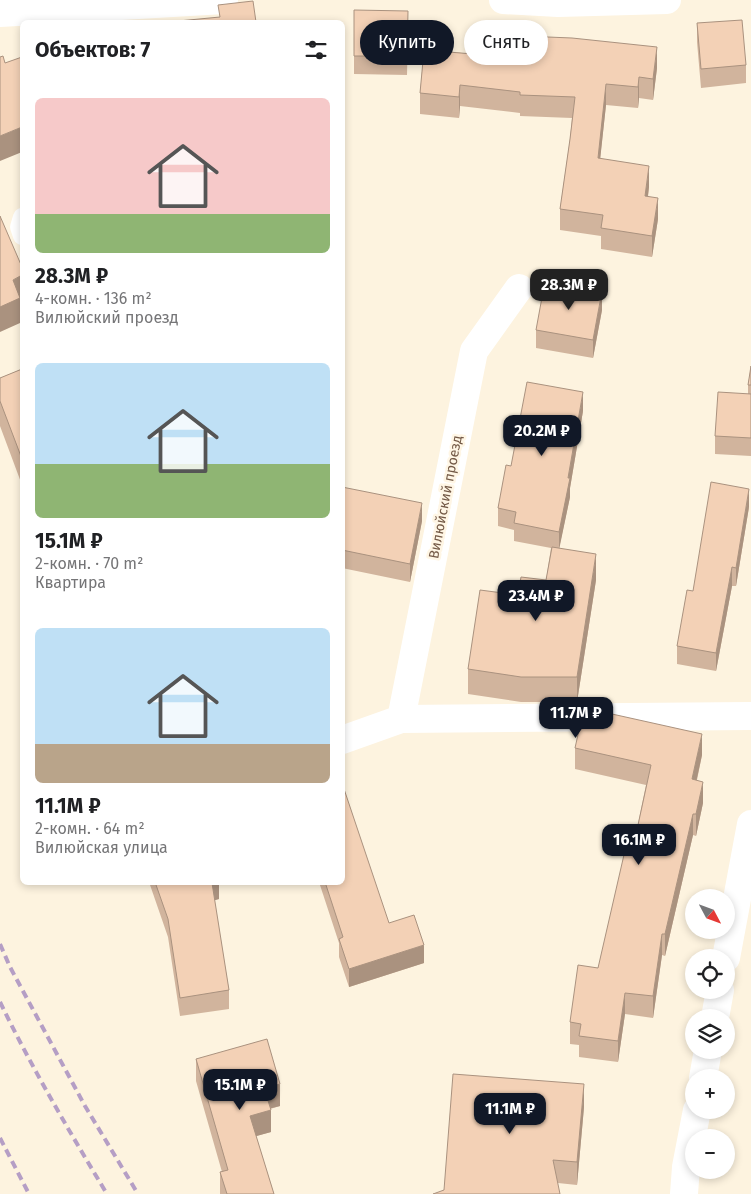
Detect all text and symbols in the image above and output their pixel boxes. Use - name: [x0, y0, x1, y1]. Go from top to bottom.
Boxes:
- chip: Купить: [360, 20, 454, 65]
- chip: Снять: [464, 20, 548, 65]
- icon: filters: [302, 36, 330, 64]
- text: Объектов: 7: [35, 37, 150, 63]
- icon: home: [138, 131, 228, 221]
- text: 28.3M ₽: [35, 263, 108, 289]
- pin: 28.3M ₽: [523, 268, 615, 311]
- text: 28.3M ₽: [541, 275, 597, 294]
- text: 4-комн. · 136 m²: [35, 289, 152, 308]
- text: Вилюйский проезд: [35, 308, 178, 327]
- icon: home: [138, 396, 228, 486]
- pin: 20.2M ₽: [496, 414, 588, 457]
- text: 20.2M ₽: [514, 421, 570, 440]
- street label: Вилюйский проезд: [425, 434, 466, 560]
- text: 15.1M ₽: [35, 528, 103, 554]
- text: 2-комн. · 70 m²: [35, 554, 143, 573]
- text: Квартира: [35, 573, 106, 592]
- pin: 23.4M ₽: [490, 580, 582, 622]
- text: 23.4M ₽: [509, 586, 563, 605]
- icon: home: [138, 661, 228, 751]
- pin: 11.7M ₽: [530, 696, 622, 739]
- text: 11.7M ₽: [550, 703, 602, 722]
- text: 11.1M ₽: [35, 793, 101, 819]
- text: 2-комн. · 64 m²: [35, 819, 145, 838]
- pin: 16.1M ₽: [593, 824, 685, 866]
- text: 16.1M ₽: [613, 830, 665, 849]
- text: Вилюйская улица: [35, 838, 168, 857]
- north arrow: [685, 889, 735, 939]
- map controls: [685, 889, 735, 1179]
- button: locate: [685, 949, 735, 999]
- button: layers: [685, 1009, 735, 1059]
- pin: 15.1M ₽: [194, 1068, 286, 1111]
- button: +: [685, 1069, 735, 1119]
- text: 15.1M ₽: [214, 1075, 266, 1094]
- pin: 11.1M ₽: [464, 1092, 556, 1135]
- text: 11.1M ₽: [485, 1099, 535, 1118]
- button: −: [685, 1129, 735, 1179]

